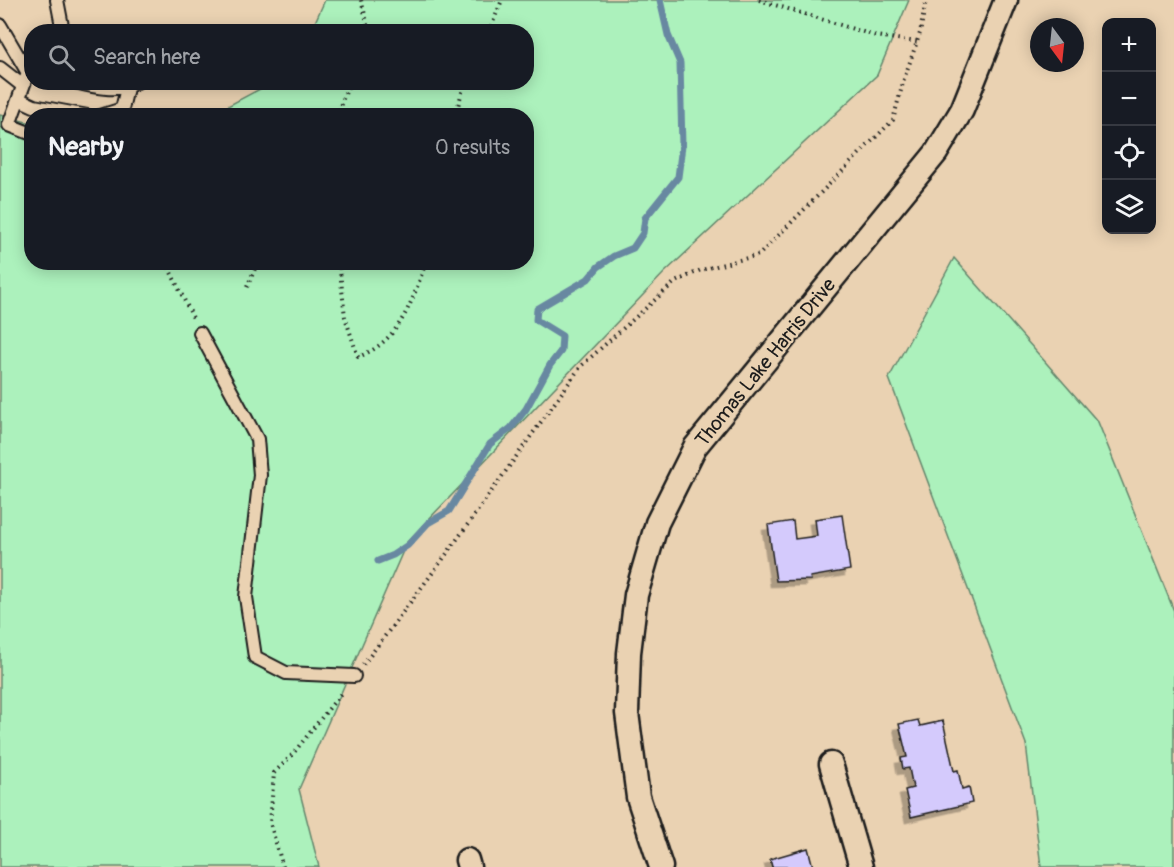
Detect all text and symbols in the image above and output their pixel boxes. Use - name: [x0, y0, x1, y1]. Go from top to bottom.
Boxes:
- north arrow: [1030, 18, 1084, 72]
- map controls: [1102, 18, 1156, 234]
- button: +: [1102, 18, 1156, 72]
- search box: [24, 24, 534, 90]
- icon: search: [45, 41, 78, 74]
- text: Search here: [93, 43, 200, 71]
- button: −: [1102, 72, 1156, 126]
- button: locate: [1102, 126, 1156, 180]
- text: Nearby: [48, 131, 124, 163]
- text: 0 results: [435, 135, 510, 160]
- button: layers: [1102, 180, 1156, 234]
- street label: Thomas Lake Harris Drive: [690, 273, 841, 452]

